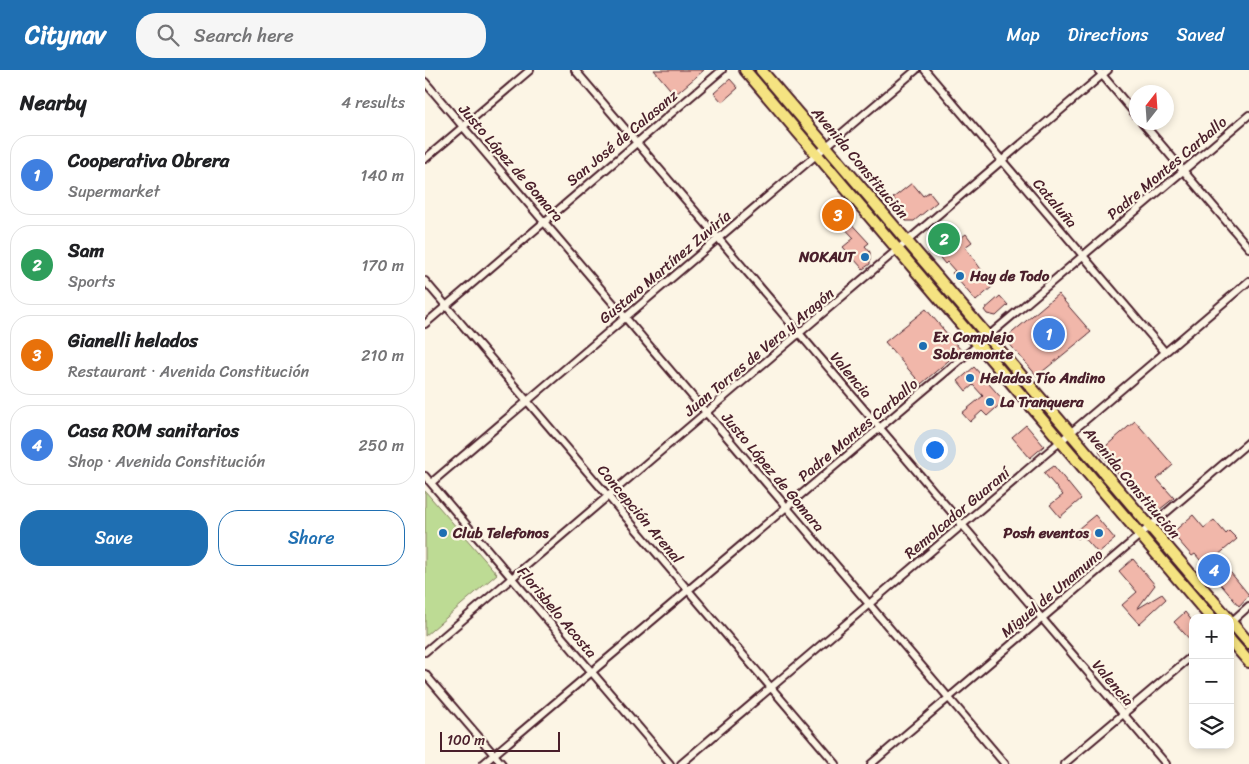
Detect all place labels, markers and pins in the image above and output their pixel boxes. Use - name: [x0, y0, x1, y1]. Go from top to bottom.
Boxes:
- pin: 3: [822, 196, 854, 234]
- pin: 2: [928, 220, 960, 258]
- place label: NOKAUT: [798, 244, 857, 270]
- marker: NOKAUT: [859, 251, 871, 263]
- place label: Hay de Todo: [969, 263, 1050, 289]
- marker: Hay de Todo: [954, 270, 966, 282]
- pin: 1: [1033, 315, 1065, 353]
- place label: Ex Complejo Sobremonte: [932, 324, 1014, 367]
- marker: Ex Complejo Sobremonte: [917, 340, 929, 352]
- place label: Helados Tío Andino: [979, 365, 1106, 391]
- marker: Helados Tío Andino: [964, 372, 976, 384]
- place label: La Tranquera: [1000, 389, 1084, 415]
- marker: La Tranquera: [984, 396, 996, 408]
- place label: Club Telefonos: [452, 520, 549, 546]
- place label: Posh eventos: [1003, 520, 1090, 546]
- marker: Club Telefonos: [437, 527, 449, 539]
- marker: Posh eventos: [1093, 527, 1105, 539]
- pin: 4: [1198, 551, 1230, 589]

